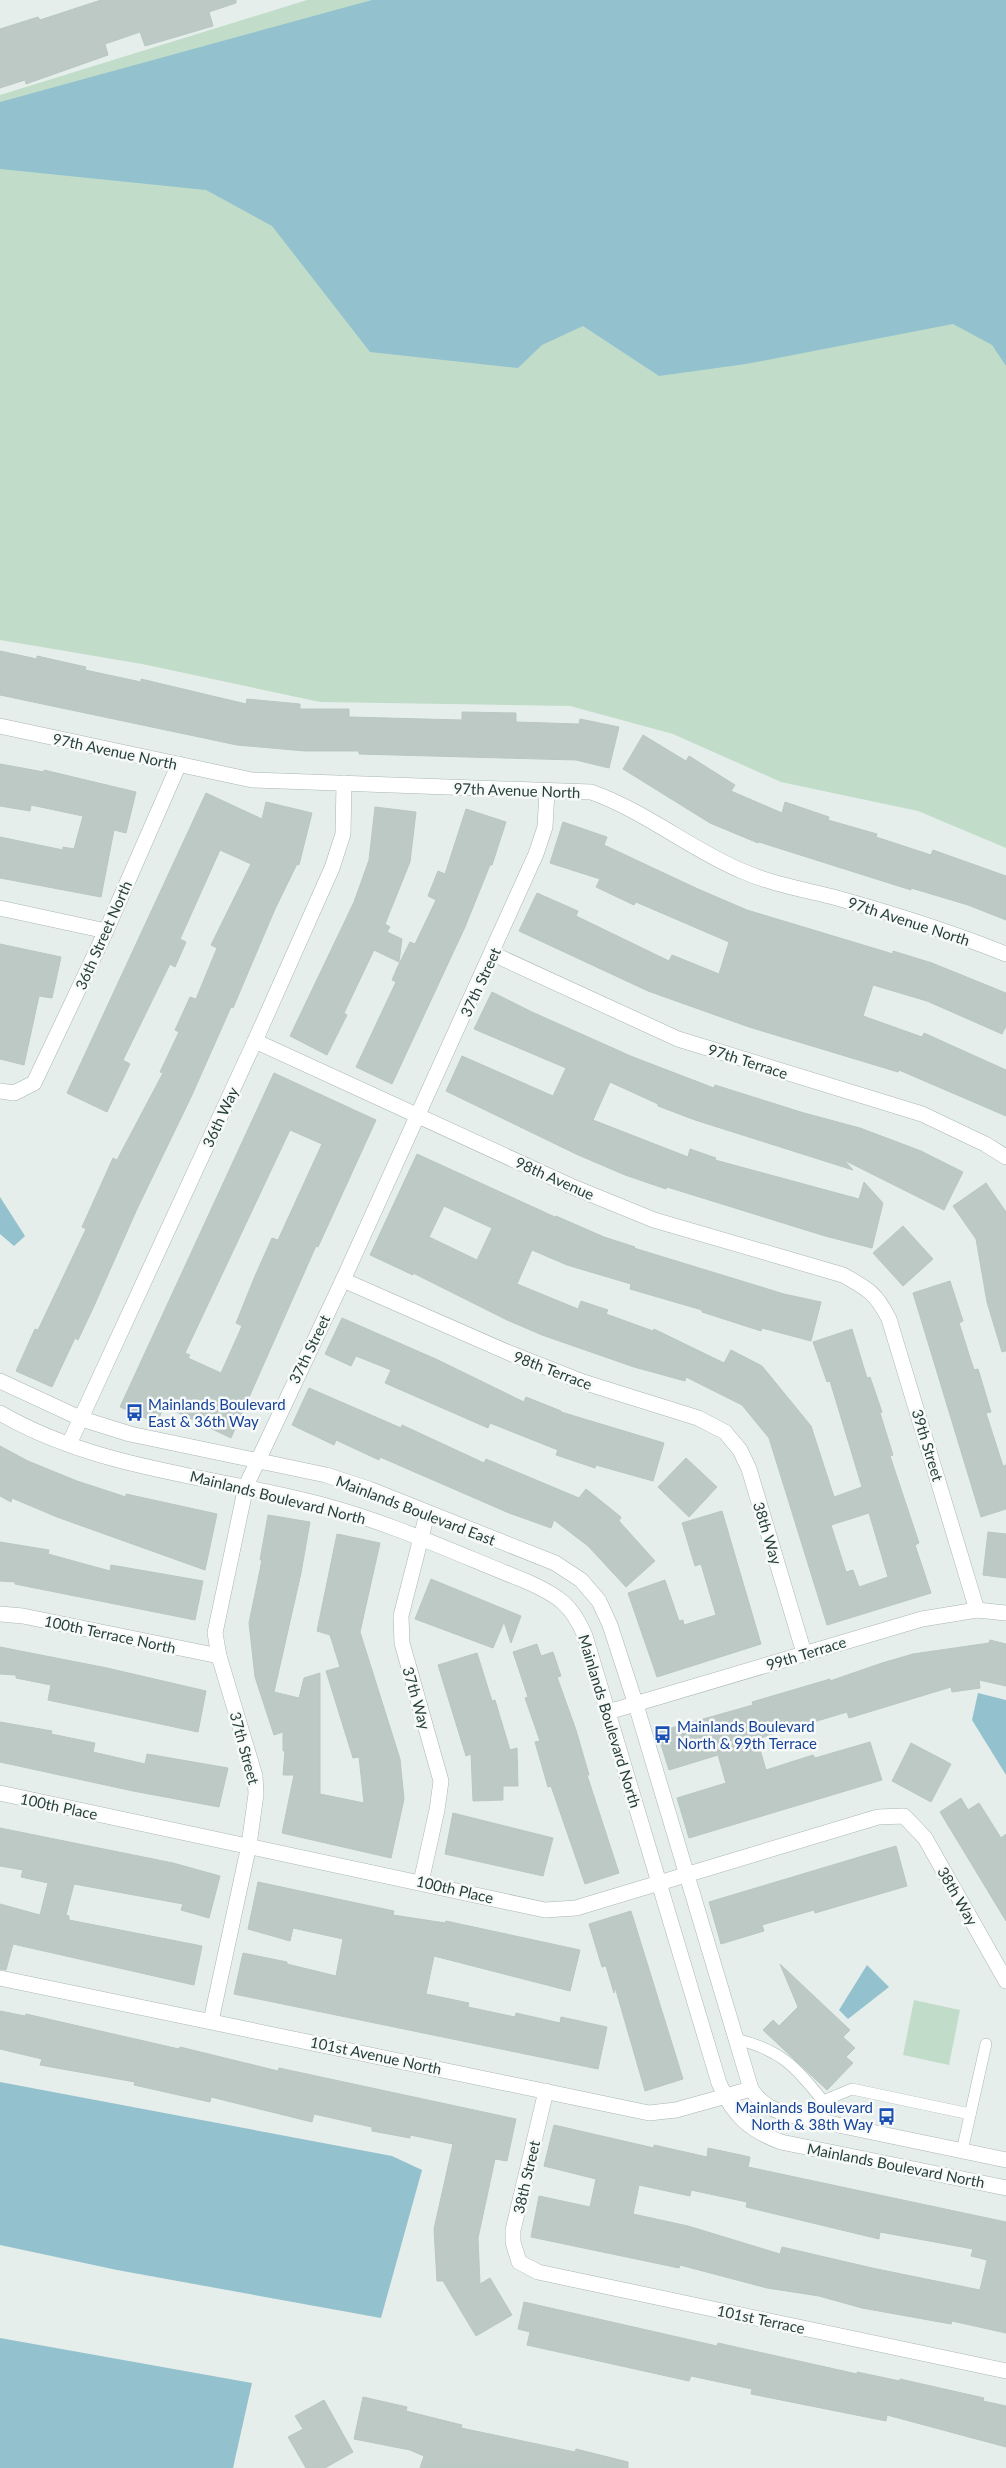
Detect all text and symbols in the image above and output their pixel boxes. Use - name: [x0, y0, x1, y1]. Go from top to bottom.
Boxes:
- street label: 97th Avenue North: [51, 729, 179, 773]
- street label: 97th Avenue North: [453, 779, 581, 801]
- street label: 36th Street North: [71, 878, 135, 992]
- street label: 97th Avenue North: [846, 893, 972, 949]
- street label: 37th Street: [456, 944, 504, 1020]
- street label: 97th Terrace: [706, 1040, 790, 1082]
- street label: 36th Way: [198, 1084, 242, 1150]
- street label: 98th Avenue: [513, 1153, 597, 1203]
- street label: 37th Street: [285, 1311, 334, 1386]
- street label: 98th Terrace: [511, 1347, 595, 1393]
- place label: Mainlands Boulevard East & 36th Way: [148, 1395, 286, 1430]
- bus stop icon: Mainlands Boulevard East & 36th Way: [124, 1403, 144, 1423]
- street label: 39th Street: [909, 1407, 948, 1484]
- street label: Mainlands Boulevard North: [188, 1466, 368, 1528]
- street label: Mainlands Boulevard East: [334, 1471, 499, 1549]
- street label: 38th Way: [750, 1500, 786, 1567]
- street label: 100th Terrace North: [43, 1611, 177, 1657]
- street label: Mainlands Boulevard North: [575, 1632, 645, 1810]
- street label: 99th Terrace: [764, 1632, 848, 1674]
- street label: 37th Way: [399, 1665, 435, 1732]
- street label: 37th Street: [227, 1710, 263, 1787]
- place label: Mainlands Boulevard North & 99th Terrace: [677, 1717, 817, 1752]
- bus stop icon: Mainlands Boulevard North & 99th Terrace: [653, 1725, 673, 1745]
- street label: 100th Place: [19, 1789, 99, 1823]
- street label: 38th Way: [934, 1864, 982, 1929]
- street label: 100th Place: [415, 1871, 495, 1907]
- street label: 101st Avenue North: [309, 2032, 443, 2078]
- place label: Mainlands Boulevard North & 38th Way: [735, 2098, 873, 2133]
- bus stop icon: Mainlands Boulevard North & 38th Way: [877, 2106, 897, 2126]
- street label: 38th Street: [509, 2138, 543, 2215]
- street label: Mainlands Boulevard North: [806, 2139, 986, 2191]
- street label: 101st Terrace: [715, 2301, 807, 2337]

